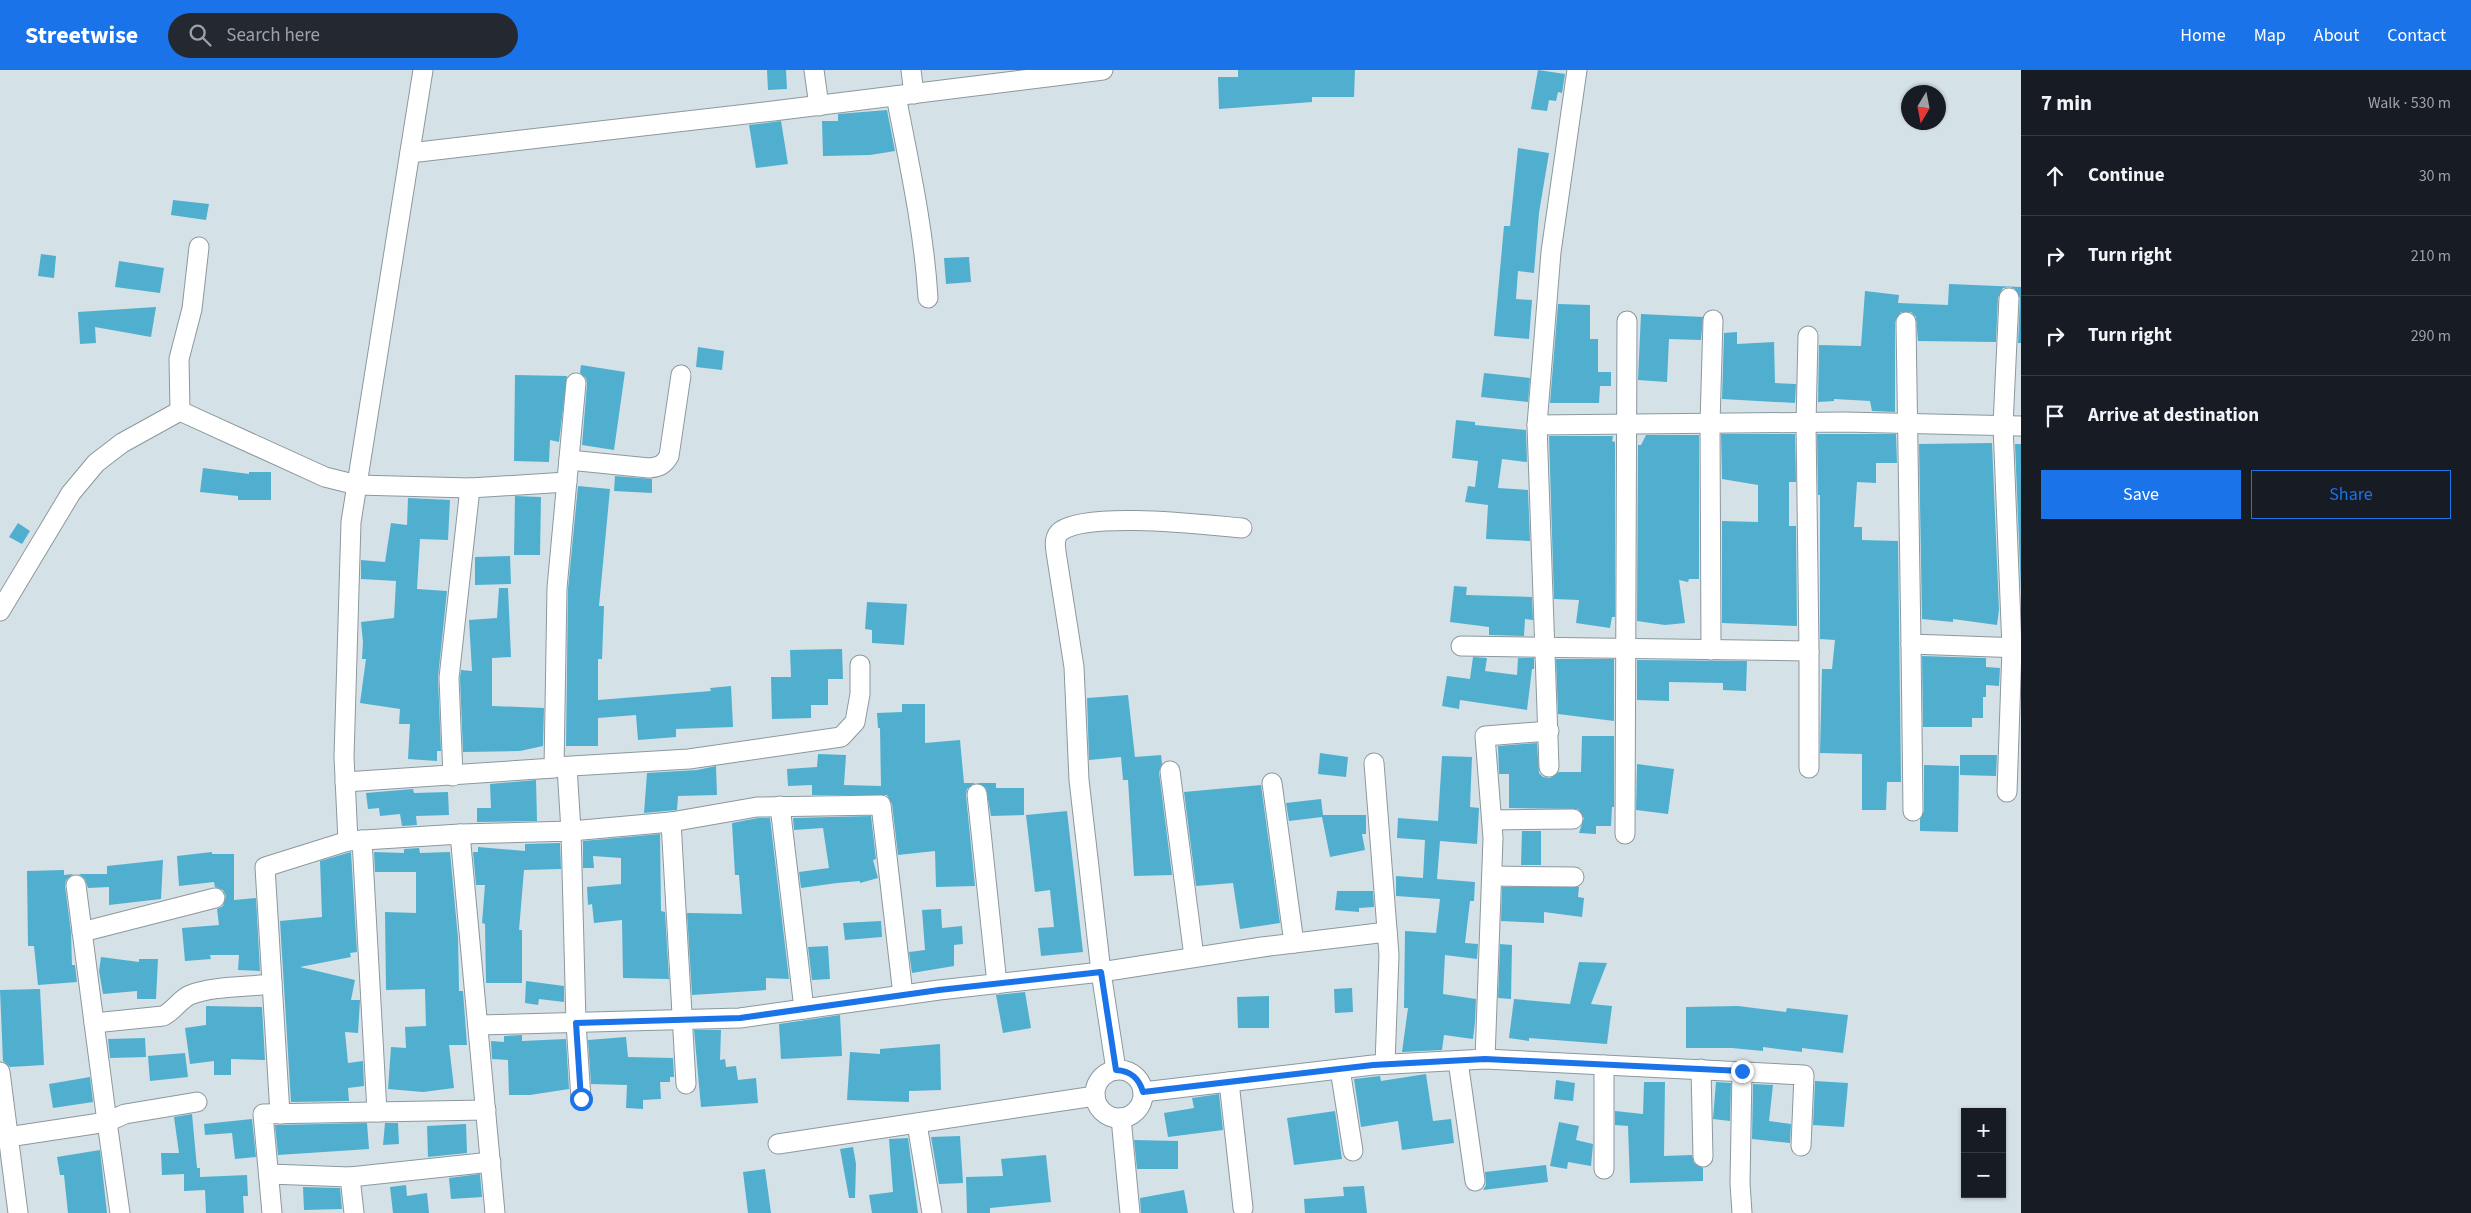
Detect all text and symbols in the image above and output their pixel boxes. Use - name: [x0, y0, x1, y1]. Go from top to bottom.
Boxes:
- search box: [168, 13, 518, 58]
- text: Streetwise: [25, 18, 138, 53]
- icon: search: [186, 21, 214, 49]
- text: Search here: [226, 22, 320, 49]
- text: Home: [2180, 23, 2226, 48]
- text: Map: [2254, 23, 2286, 48]
- text: About: [2314, 23, 2359, 48]
- text: Contact: [2387, 23, 2446, 48]
- north arrow: [1901, 85, 1946, 130]
- text: 7 min: [2041, 88, 2092, 118]
- text: Walk · 530 m: [2368, 92, 2451, 114]
- icon: ahead: [2041, 162, 2069, 190]
- text: Continue: [2088, 162, 2165, 189]
- text: 30 m: [2419, 165, 2451, 187]
- icon: right: [2041, 242, 2069, 270]
- text: Turn right: [2088, 242, 2172, 269]
- text: 210 m: [2411, 245, 2451, 267]
- icon: right: [2041, 322, 2069, 350]
- text: Turn right: [2088, 322, 2172, 349]
- text: 290 m: [2411, 325, 2451, 347]
- icon: arrive: [2041, 402, 2069, 430]
- text: Arrive at destination: [2088, 402, 2259, 429]
- button: Save: [2041, 470, 2241, 519]
- button: Share: [2251, 470, 2451, 519]
- route end: [1731, 1060, 1754, 1083]
- route start: [570, 1088, 593, 1111]
- map controls: [1961, 1108, 2006, 1198]
- button: +: [1961, 1108, 2006, 1153]
- button: −: [1961, 1153, 2006, 1198]

